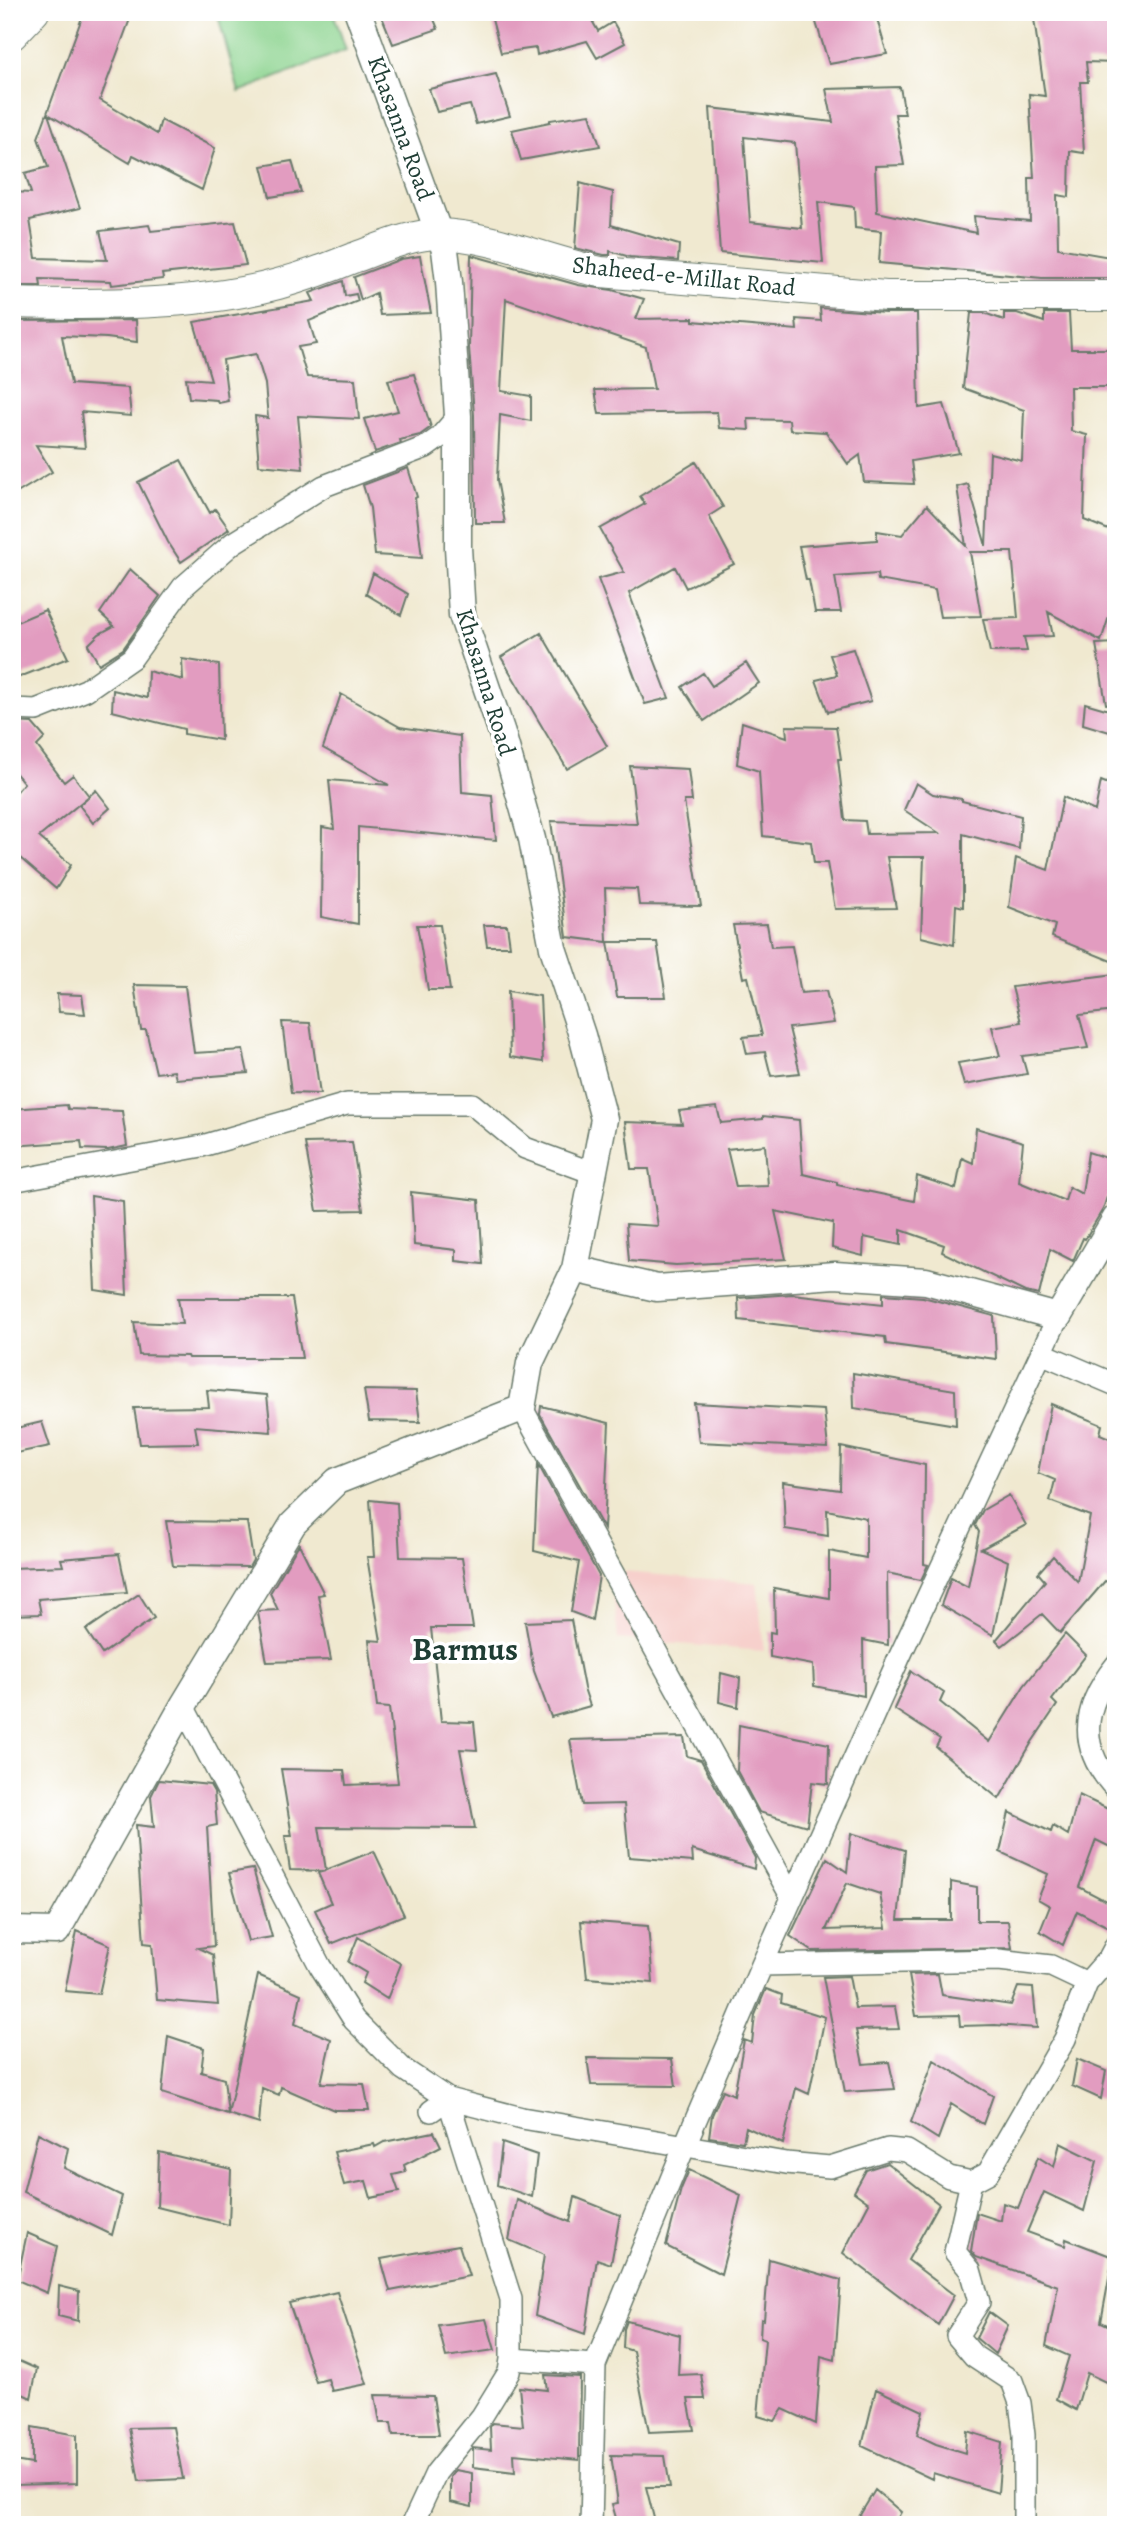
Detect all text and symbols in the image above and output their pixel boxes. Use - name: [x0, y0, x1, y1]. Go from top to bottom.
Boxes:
- street label: Khasanna Road: [360, 51, 442, 205]
- street label: Shaheed-e-Millat Road: [571, 248, 797, 304]
- street label: Khasanna Road: [448, 605, 524, 760]
- district label: Barmus: [412, 1627, 518, 1671]

